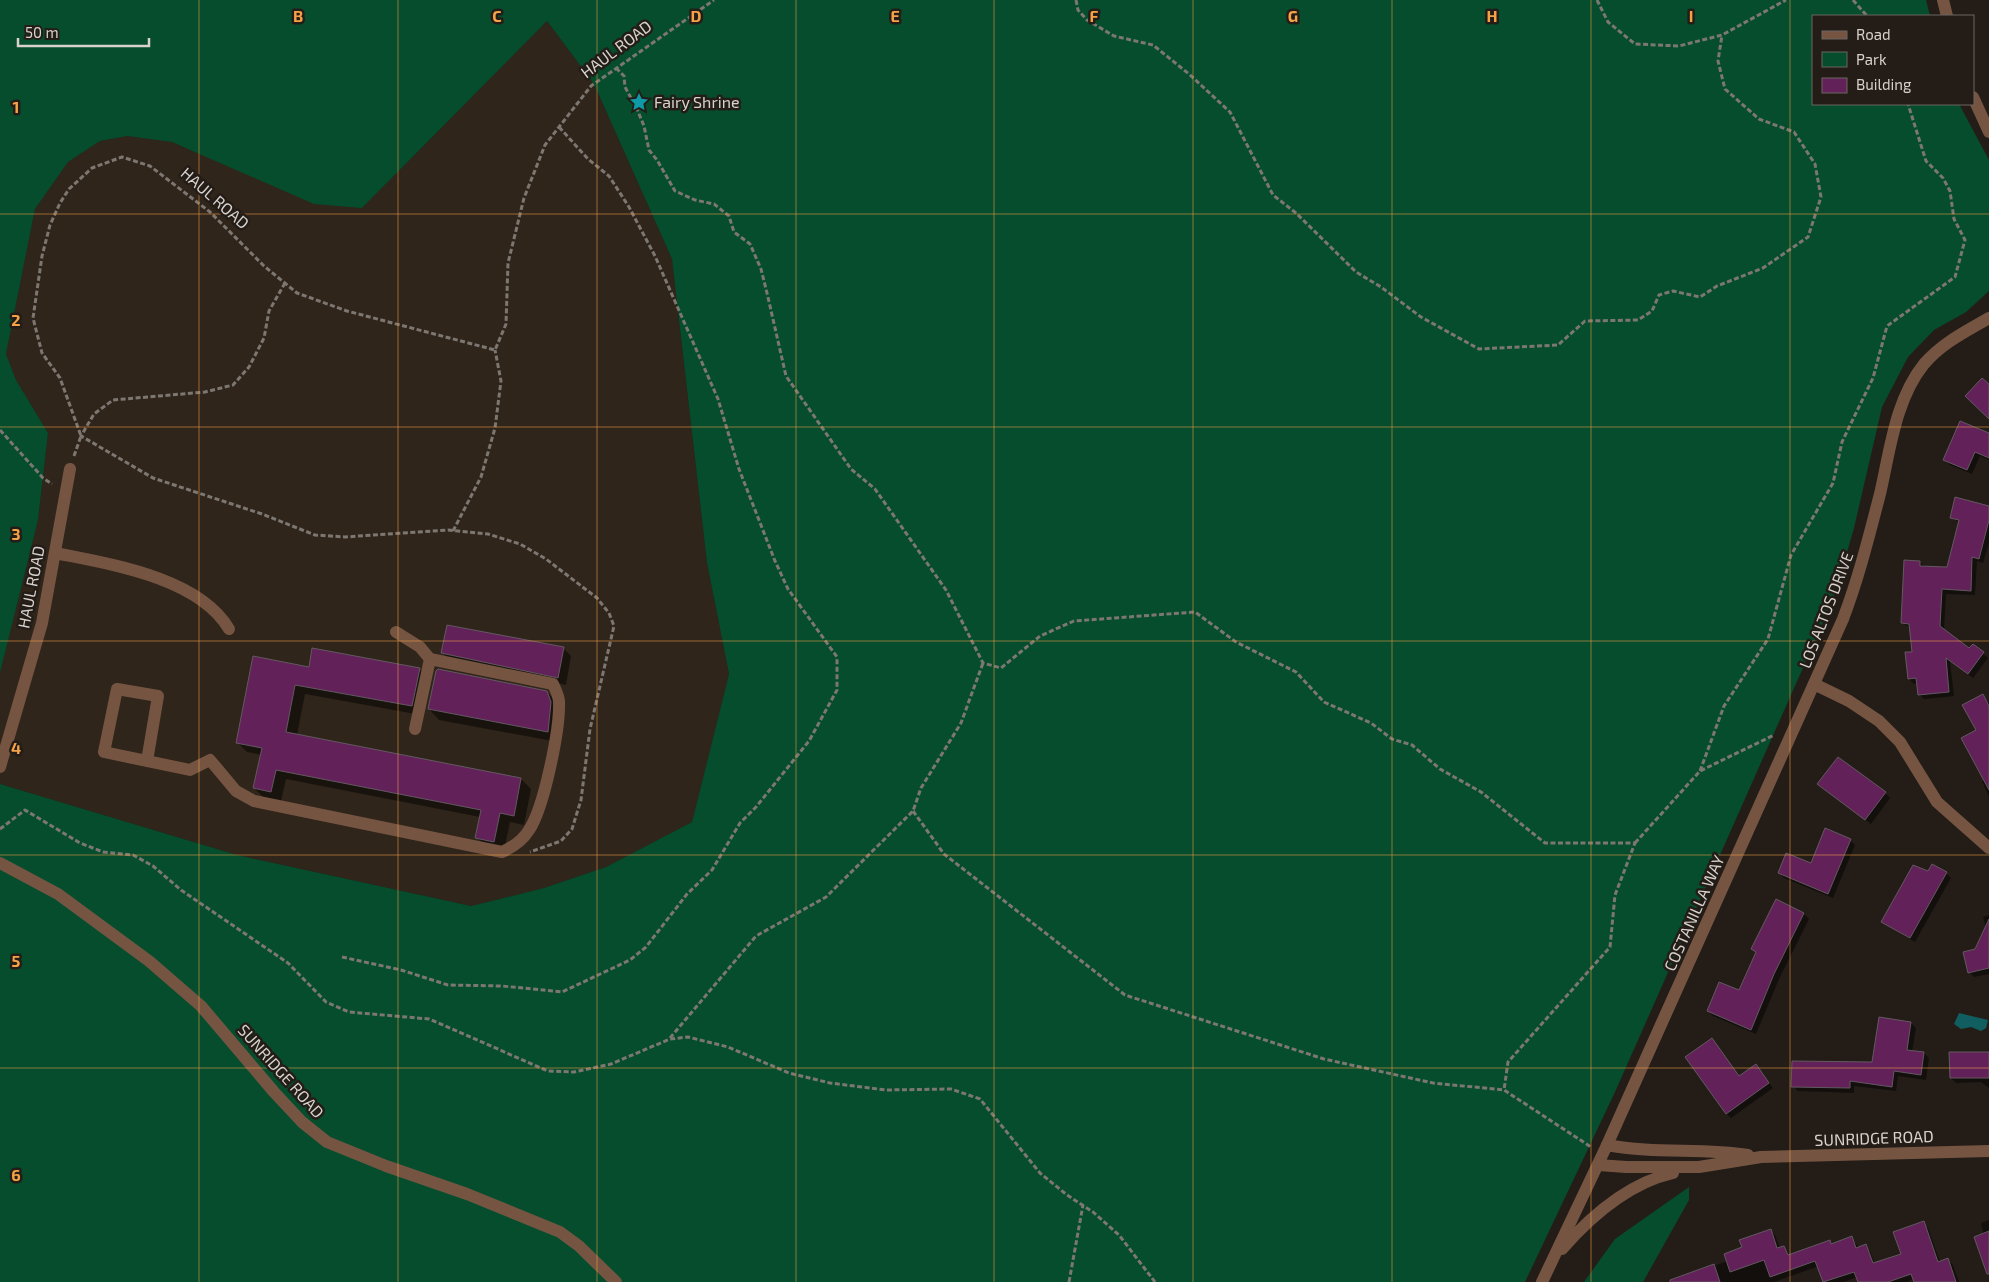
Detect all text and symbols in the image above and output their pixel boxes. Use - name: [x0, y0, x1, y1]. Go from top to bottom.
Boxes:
- text: B: [293, 6, 303, 25]
- text: C: [492, 6, 502, 25]
- text: D: [691, 6, 702, 25]
- text: E: [890, 6, 900, 25]
- text: F: [1090, 6, 1099, 25]
- text: G: [1288, 6, 1298, 25]
- text: H: [1486, 6, 1498, 25]
- text: I: [1689, 6, 1693, 25]
- scale bar: [18, 15, 149, 47]
- legend: [1812, 15, 1974, 105]
- street label: HAUL ROAD: [577, 16, 655, 81]
- text: 50 m: [25, 23, 59, 41]
- text: Road: [1856, 25, 1891, 43]
- text: Park: [1856, 50, 1887, 68]
- text: Building: [1856, 75, 1912, 93]
- place icon: Fairy Shrine: [628, 91, 650, 113]
- place label: Fairy Shrine: [654, 92, 740, 111]
- text: 1: [13, 97, 19, 116]
- street label: HAUL ROAD: [177, 163, 253, 232]
- text: 2: [11, 310, 21, 329]
- text: 3: [11, 524, 21, 543]
- street label: HAUL ROAD: [13, 544, 48, 630]
- street label: LOS ALTOS DRIVE: [1795, 549, 1856, 671]
- text: 4: [11, 738, 21, 757]
- street label: COSTANILLA WAY: [1659, 852, 1728, 974]
- text: 5: [12, 951, 21, 970]
- street label: SUNRIDGE ROAD: [234, 1020, 328, 1121]
- street label: SUNRIDGE ROAD: [1814, 1126, 1934, 1149]
- text: 6: [11, 1165, 21, 1184]

